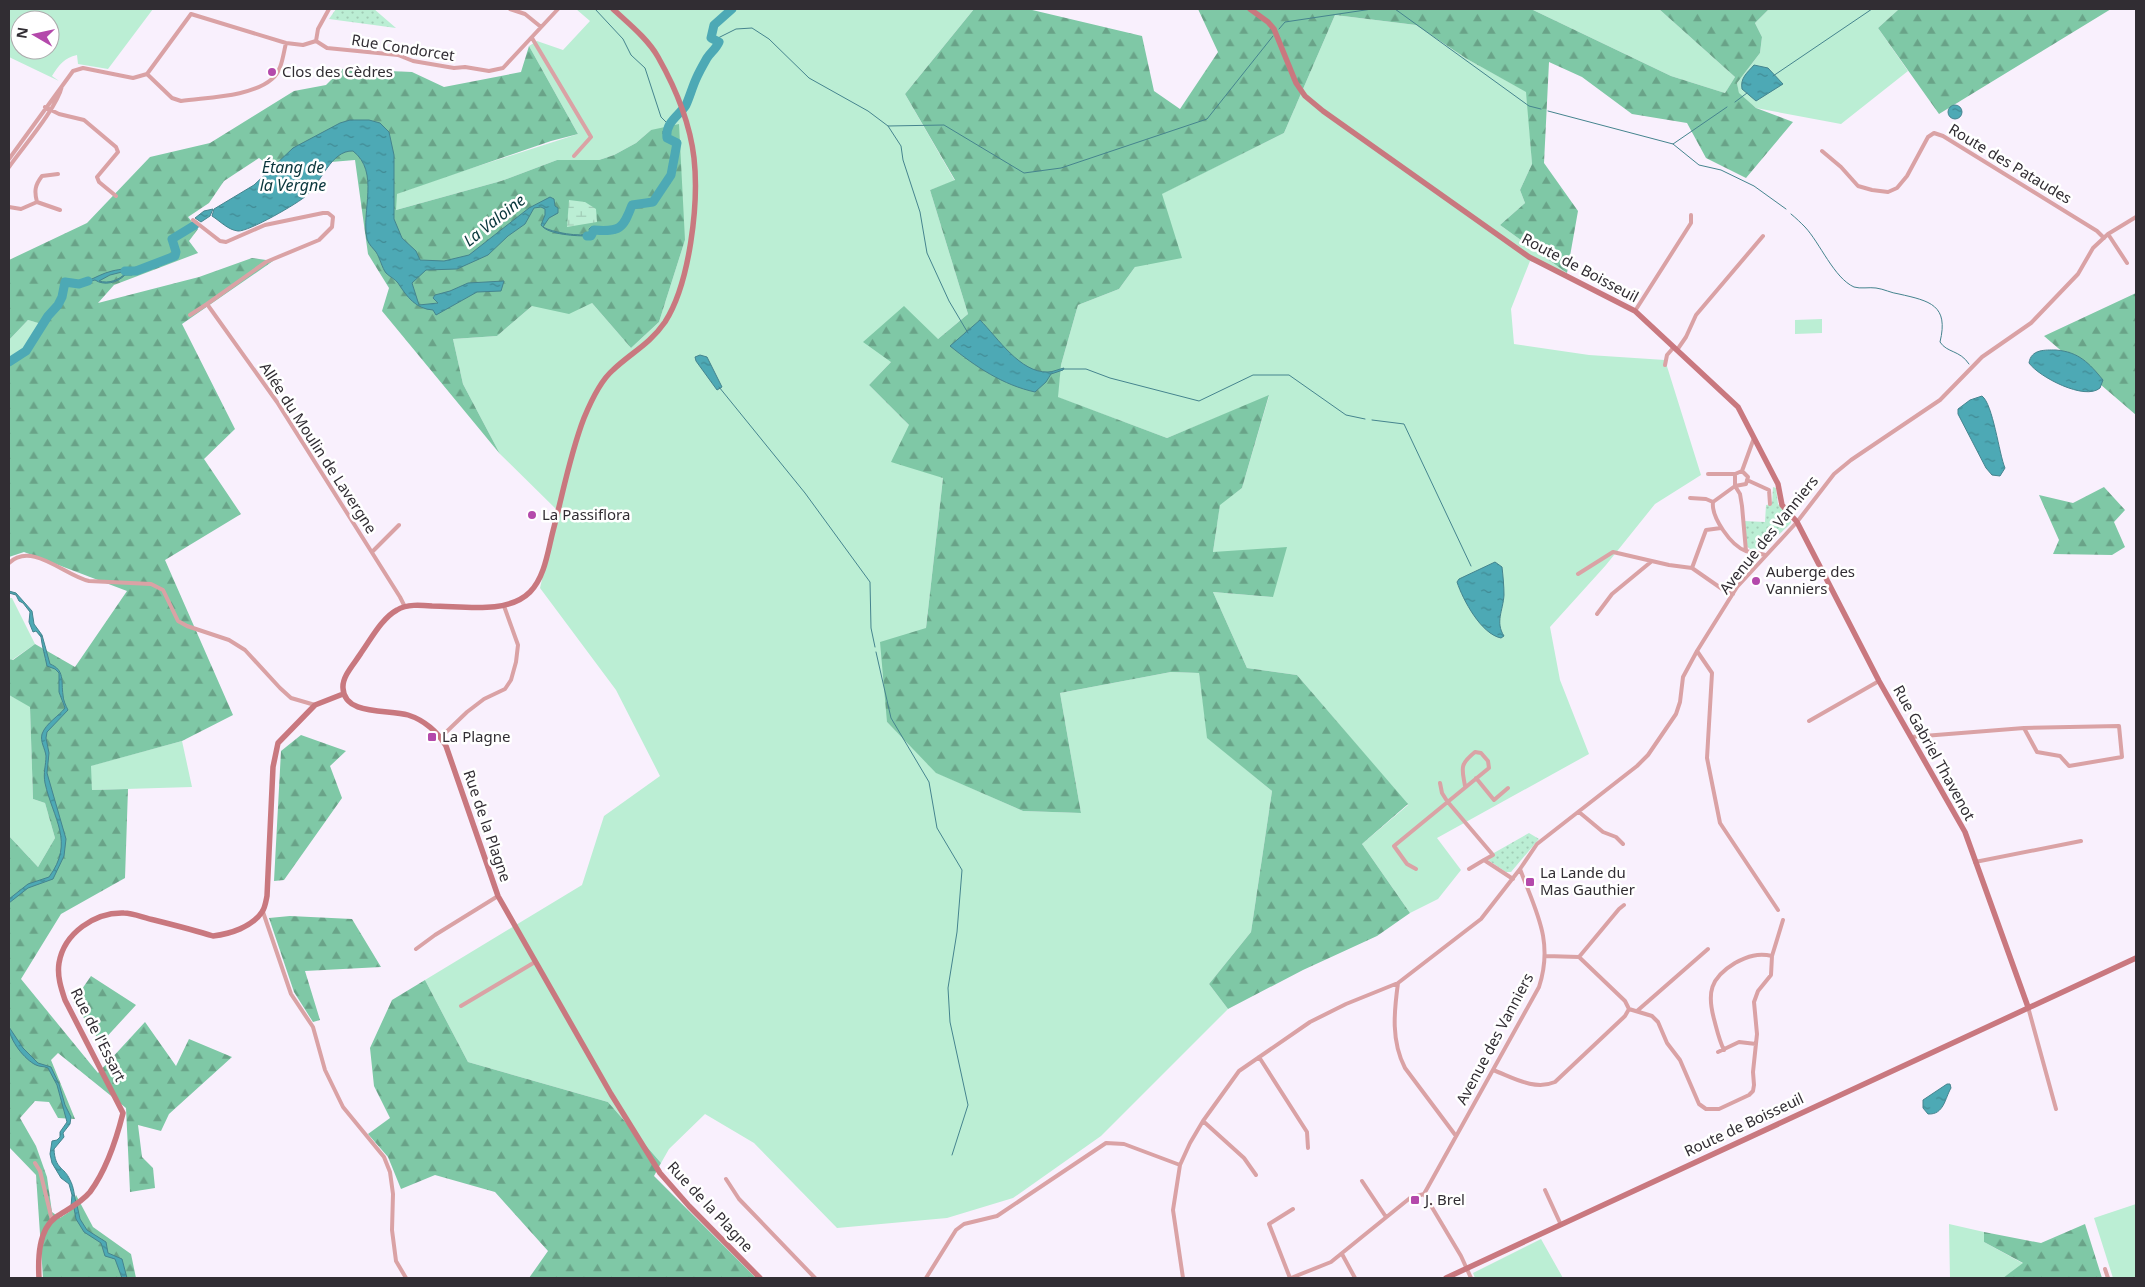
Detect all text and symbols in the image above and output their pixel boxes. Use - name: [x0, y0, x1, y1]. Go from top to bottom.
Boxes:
- north arrow: [10, 10, 60, 60]
- text: N: [11, 26, 32, 40]
- street label: Rue Condorcet: [350, 29, 457, 65]
- place label: Clos des Cèdres: [282, 61, 393, 81]
- marker: Clos des Cèdres: [266, 66, 278, 78]
- street label: Route des Pataudes: [1945, 119, 2076, 208]
- water label: Étang de la Vergne: [260, 156, 326, 196]
- water label: La Valoine: [458, 189, 530, 251]
- street label: Route de Boisseuil: [1519, 228, 1642, 306]
- street label: Allée du Moulin de Lavergne: [256, 358, 382, 537]
- street label: Avenue des Vanniers: [1714, 471, 1822, 598]
- place label: La Passiflora: [542, 504, 630, 524]
- marker: La Passiflora: [526, 509, 538, 521]
- place label: Auberge des Vanniers: [1766, 561, 1855, 598]
- marker: Auberge des Vanniers: [1750, 575, 1762, 587]
- street label: Rue Gabriel Thavenot: [1889, 681, 1981, 824]
- place label: La Plagne: [442, 726, 511, 746]
- marker: La Plagne: [426, 731, 438, 743]
- street label: Rue de la Plagne: [459, 767, 516, 884]
- place label: La Lande du Mas Gauthier: [1540, 862, 1635, 899]
- marker: La Lande du Mas Gauthier: [1524, 876, 1536, 888]
- street label: Avenue des Vanniers: [1451, 969, 1537, 1108]
- street label: Rue de l'Essart: [67, 984, 131, 1085]
- street label: Route de Boisseuil: [1681, 1088, 1807, 1161]
- street label: Rue de la Plagne: [664, 1157, 758, 1256]
- place label: J. Brel: [1423, 1189, 1465, 1209]
- marker: J. Brel: [1409, 1194, 1421, 1206]

